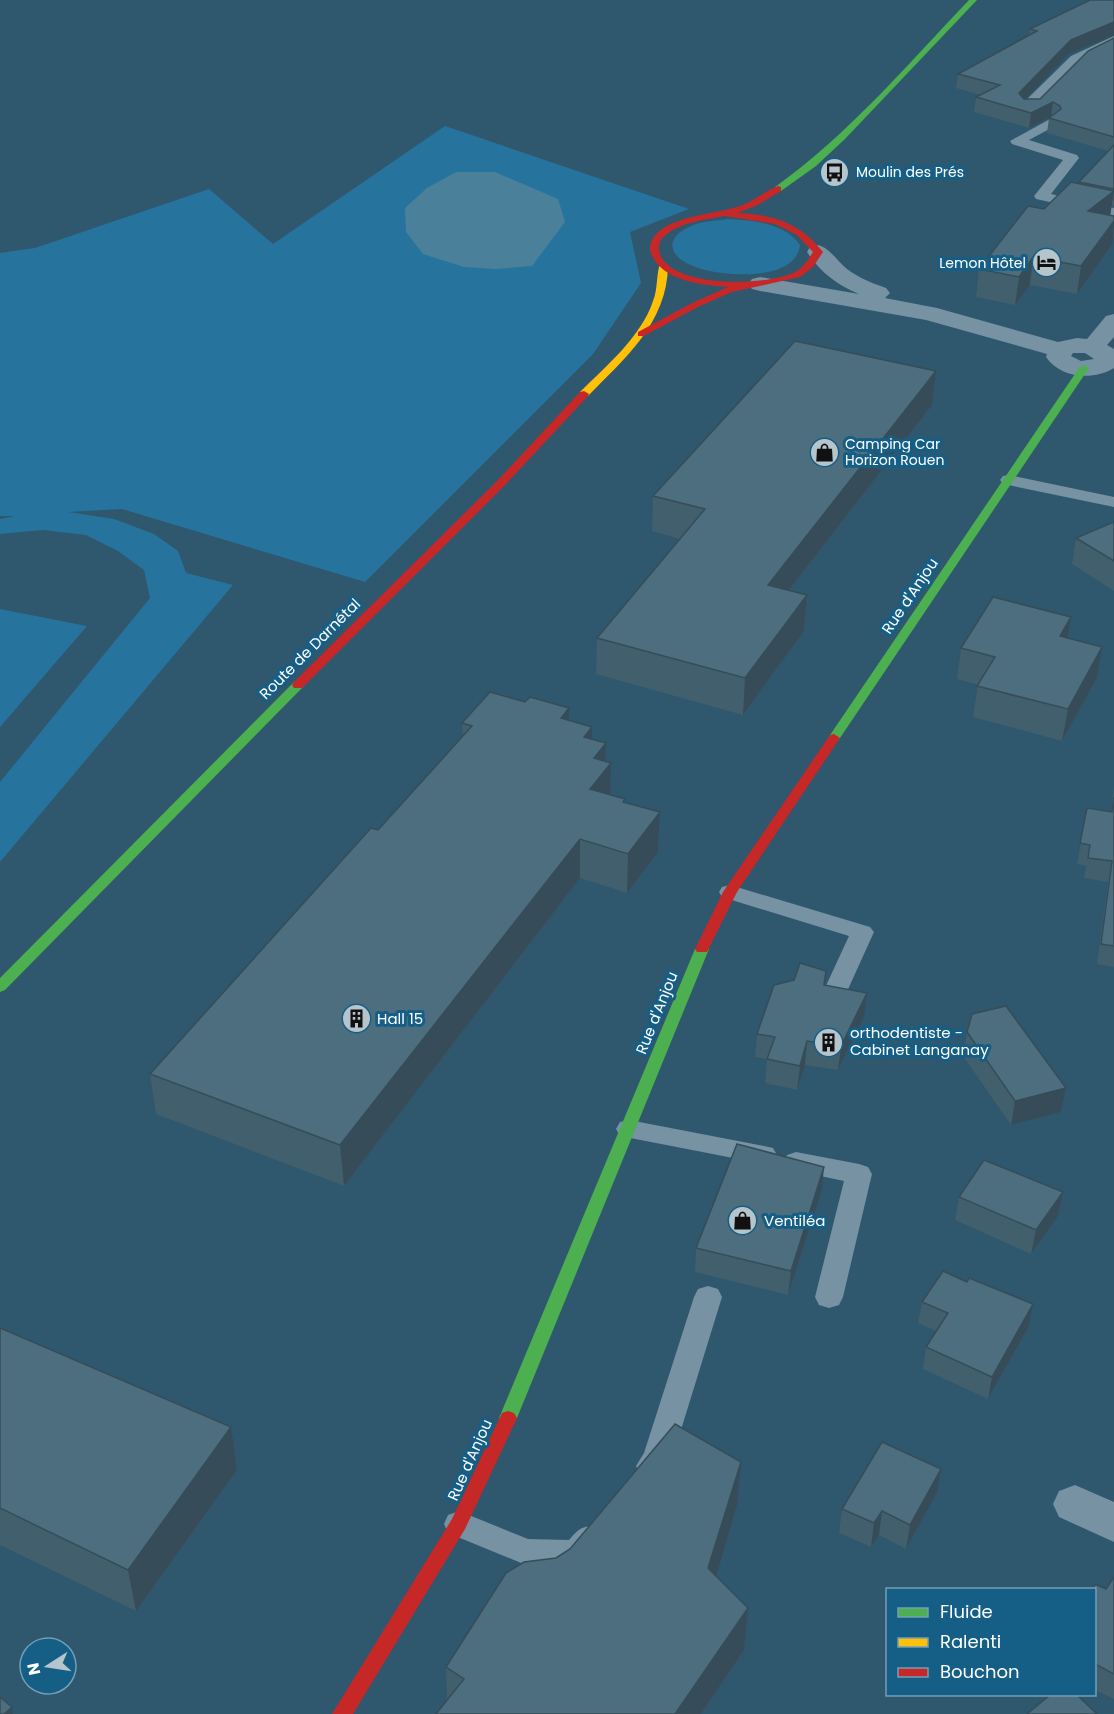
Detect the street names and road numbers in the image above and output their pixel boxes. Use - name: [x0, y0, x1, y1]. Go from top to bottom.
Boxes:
- street label: Rue d'Anjou: [877, 554, 943, 638]
- street label: Route de Darnétal: [254, 593, 365, 704]
- street label: Rue d'Anjou: [630, 968, 683, 1057]
- street label: Rue d'Anjou: [442, 1416, 497, 1504]

